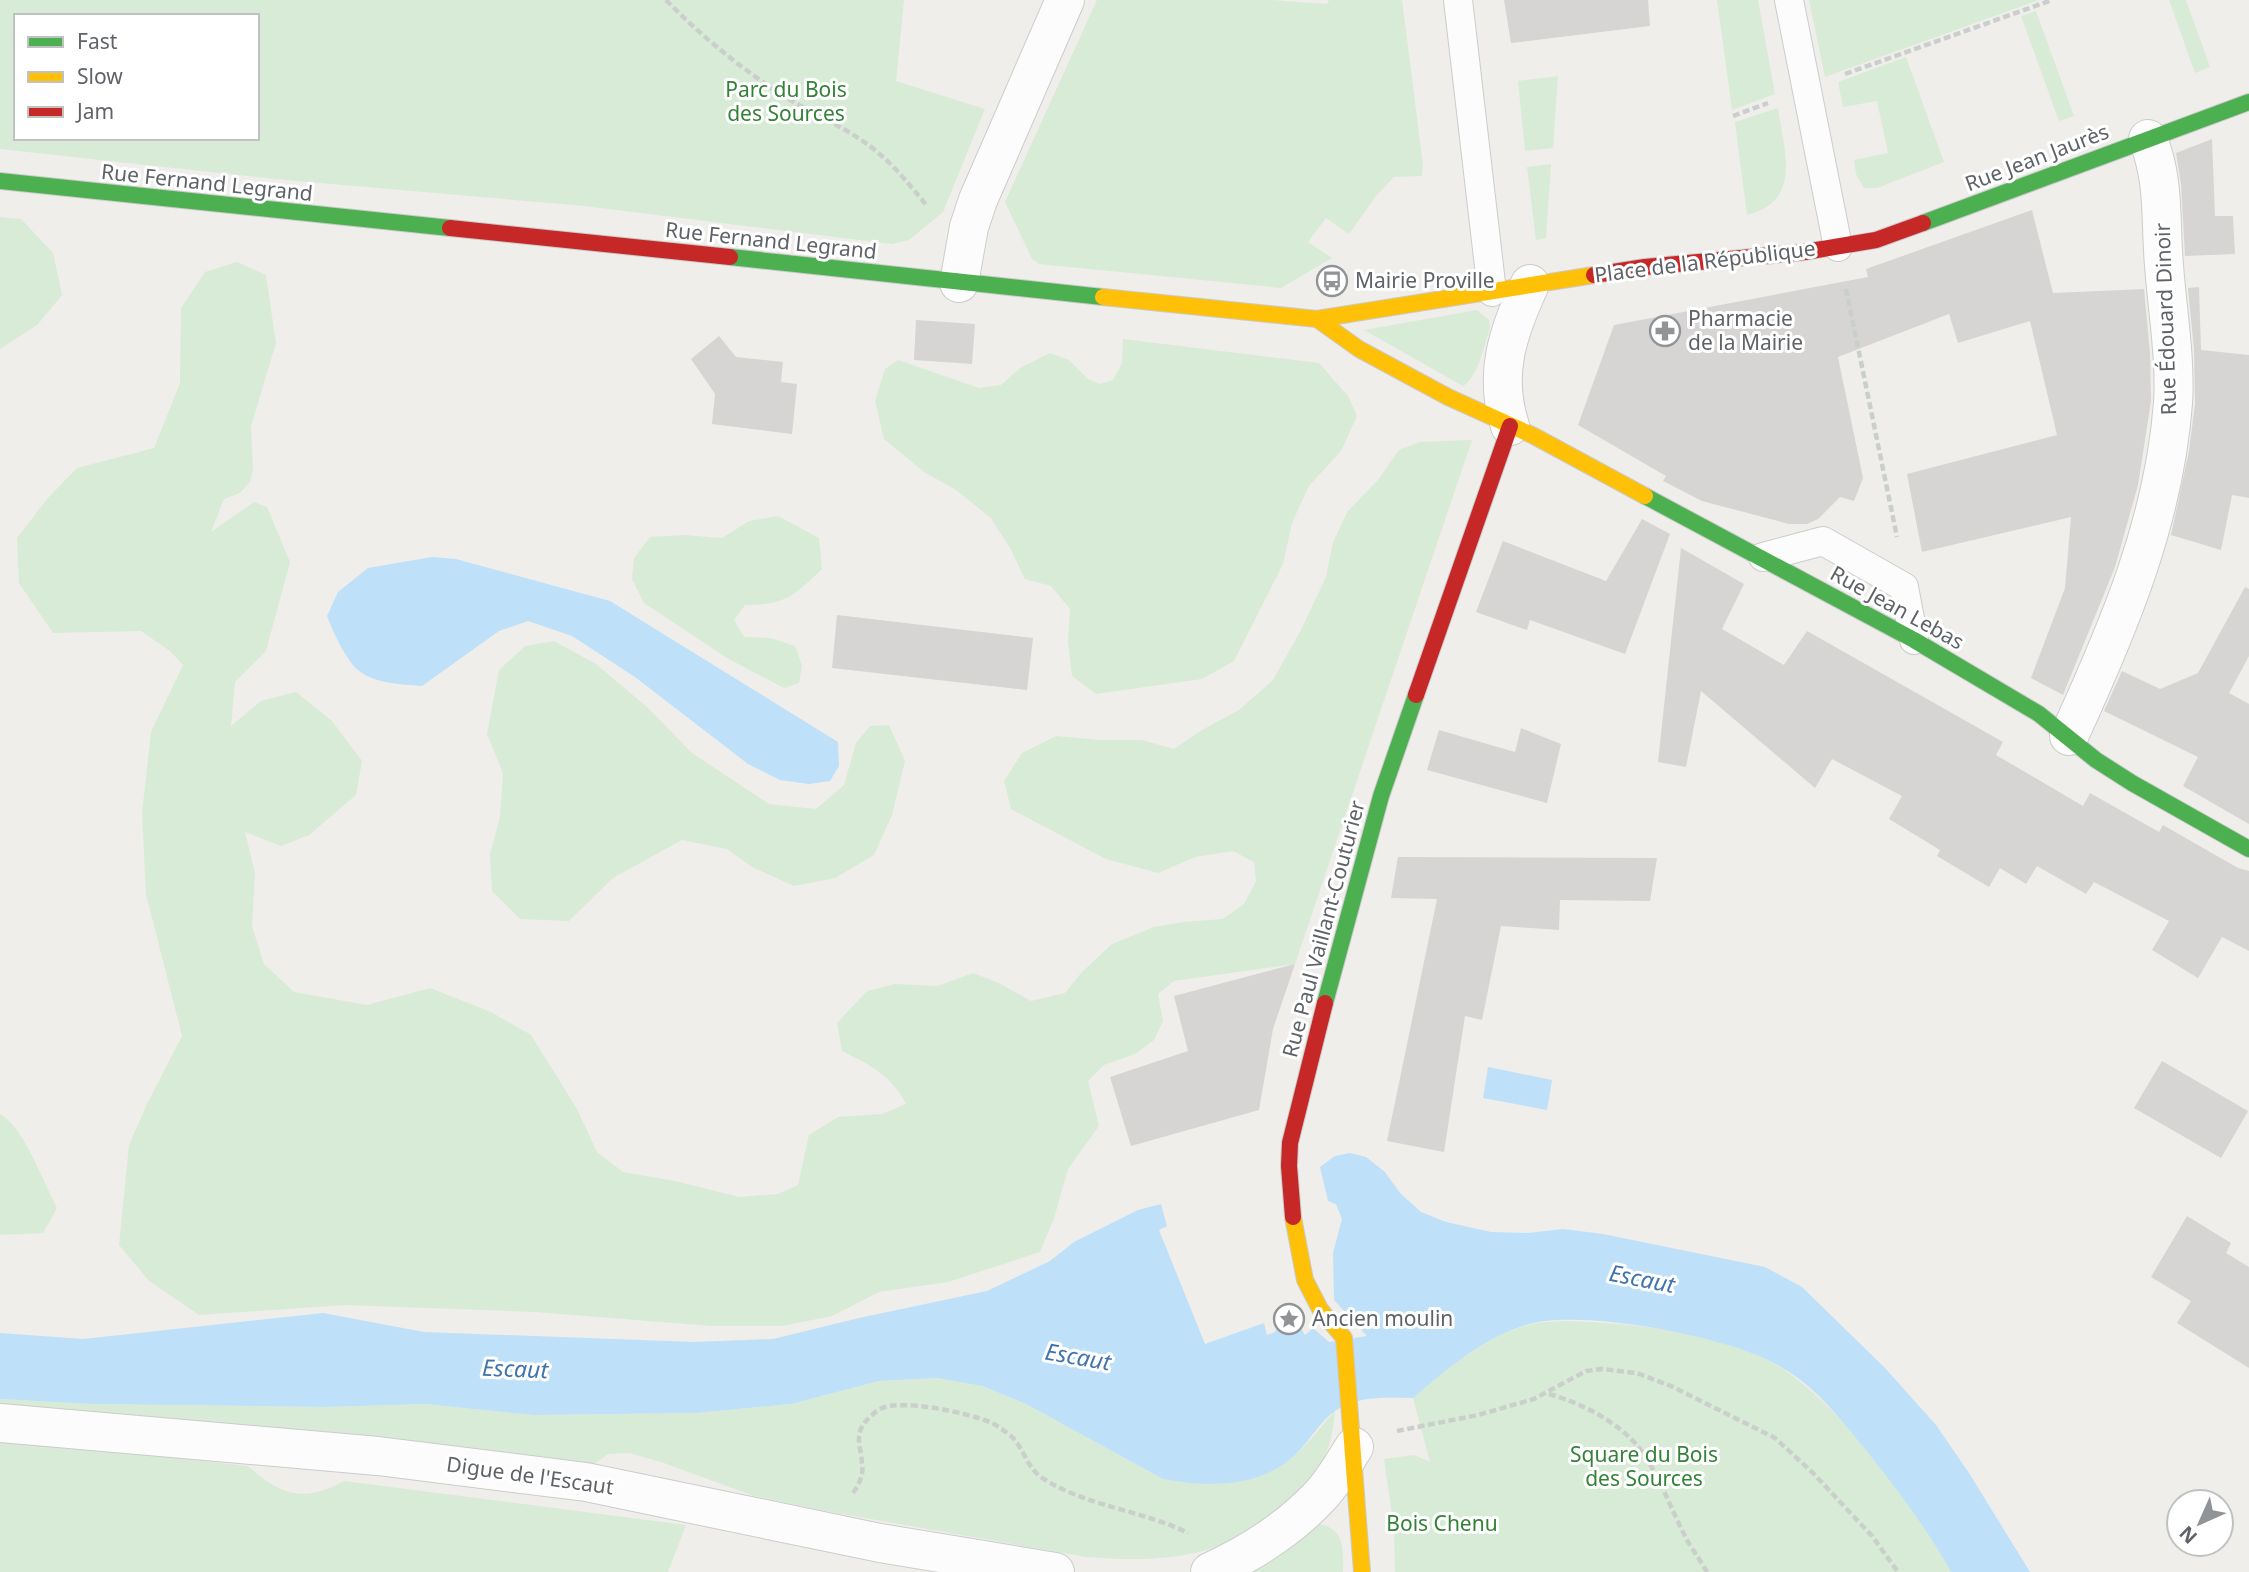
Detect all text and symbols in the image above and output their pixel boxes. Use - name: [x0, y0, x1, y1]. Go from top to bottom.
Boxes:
- legend: [14, 14, 259, 140]
- text: Fast: [77, 27, 118, 55]
- text: Slow: [77, 62, 123, 90]
- park label: Parc du Bois des Sources: [725, 75, 847, 127]
- text: Jam: [75, 97, 114, 125]
- street label: Rue Jean Jaurès: [1961, 117, 2113, 197]
- street label: Rue Fernand Legrand: [100, 157, 314, 207]
- street label: Rue Fernand Legrand: [664, 215, 878, 265]
- street label: Rue Édouard Dinoir: [2148, 222, 2182, 416]
- street label: Place de la République: [1593, 234, 1817, 288]
- bus stop icon: Mairie Proville: [1315, 264, 1349, 298]
- place label: Mairie Proville: [1355, 266, 1495, 294]
- place label: Pharmacie de la Mairie: [1688, 304, 1803, 356]
- pharmacy icon: Pharmacie de la Mairie: [1648, 314, 1682, 348]
- street label: Rue Jean Lebas: [1826, 559, 1969, 655]
- street label: Rue Paul Vaillant-Couturier: [1275, 797, 1371, 1060]
- water label: Escaut: [1607, 1256, 1679, 1300]
- place icon: Ancien moulin: [1272, 1302, 1306, 1336]
- place label: Ancien moulin: [1312, 1304, 1453, 1332]
- water label: Escaut: [1043, 1335, 1115, 1378]
- water label: Escaut: [481, 1351, 550, 1385]
- park label: Square du Bois des Sources: [1570, 1440, 1718, 1492]
- street label: Digue de l'Escaut: [445, 1449, 616, 1501]
- north arrow: [2165, 1488, 2235, 1558]
- park label: Bois Chenu: [1386, 1509, 1498, 1537]
- text: N: [2173, 1520, 2203, 1550]

